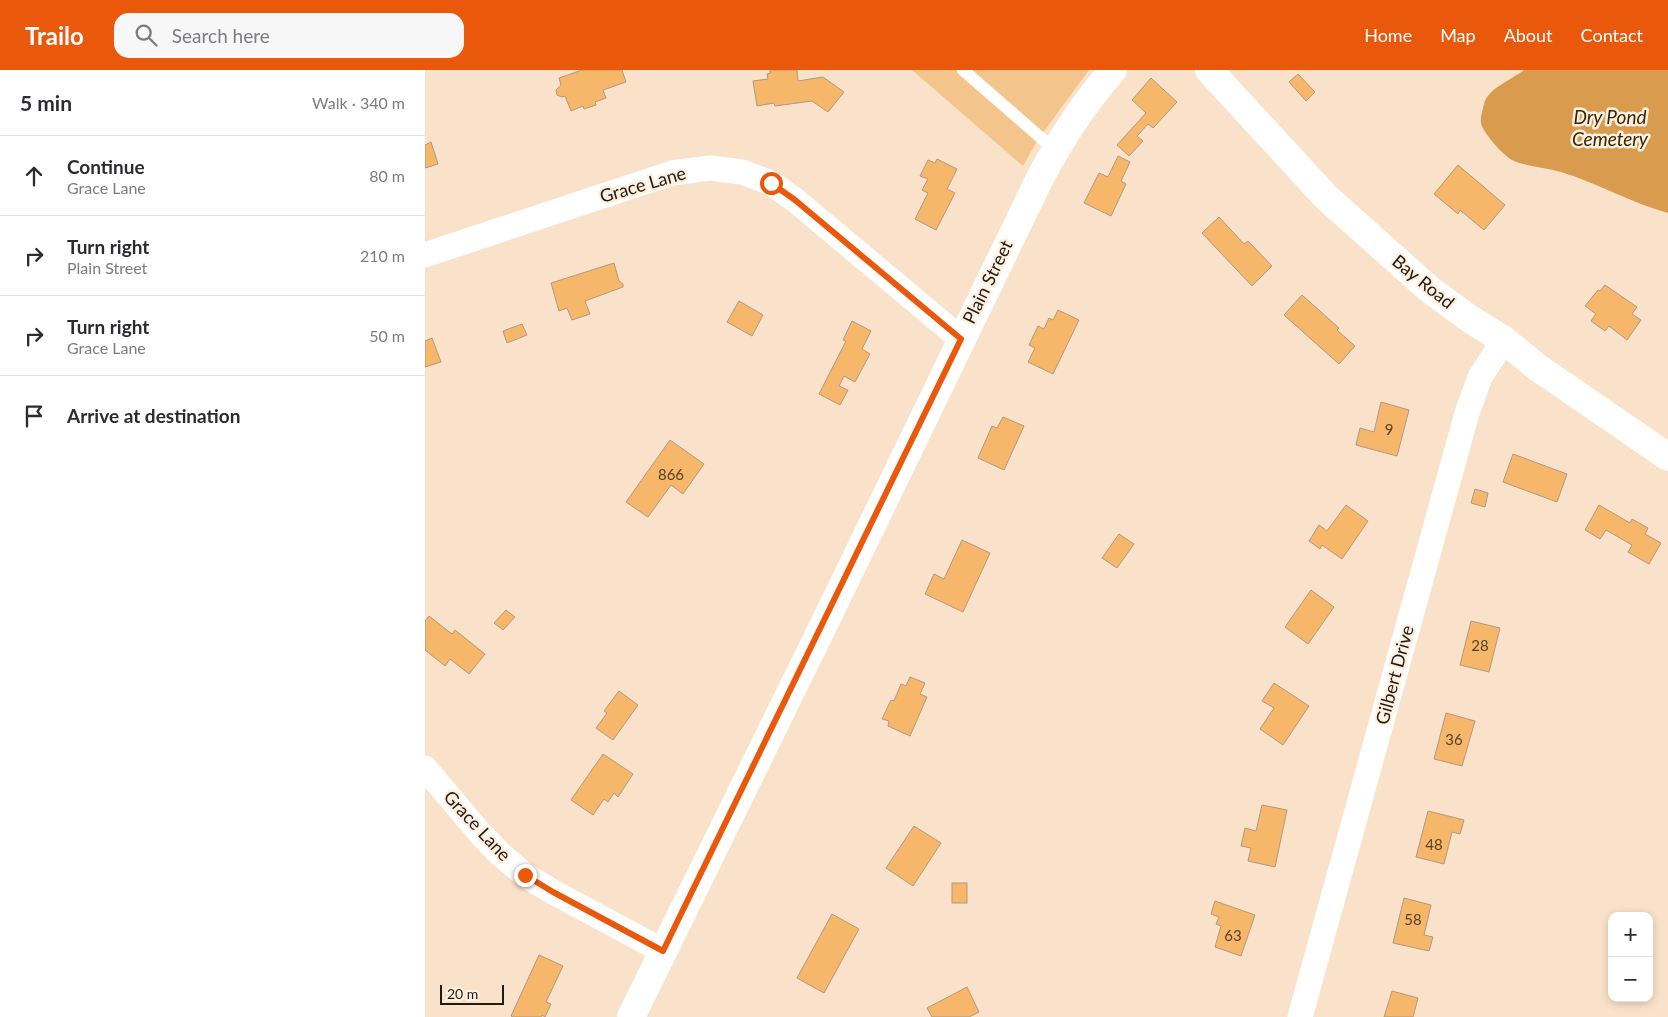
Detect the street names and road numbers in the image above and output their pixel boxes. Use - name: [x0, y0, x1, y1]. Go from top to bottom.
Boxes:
- street label: Grace Lane: [597, 161, 688, 207]
- street label: Plain Street: [957, 236, 1017, 327]
- street label: Bay Road: [1388, 250, 1459, 313]
- street label: Gilbert Drive: [1370, 623, 1418, 727]
- street label: Grace Lane: [439, 785, 516, 865]

